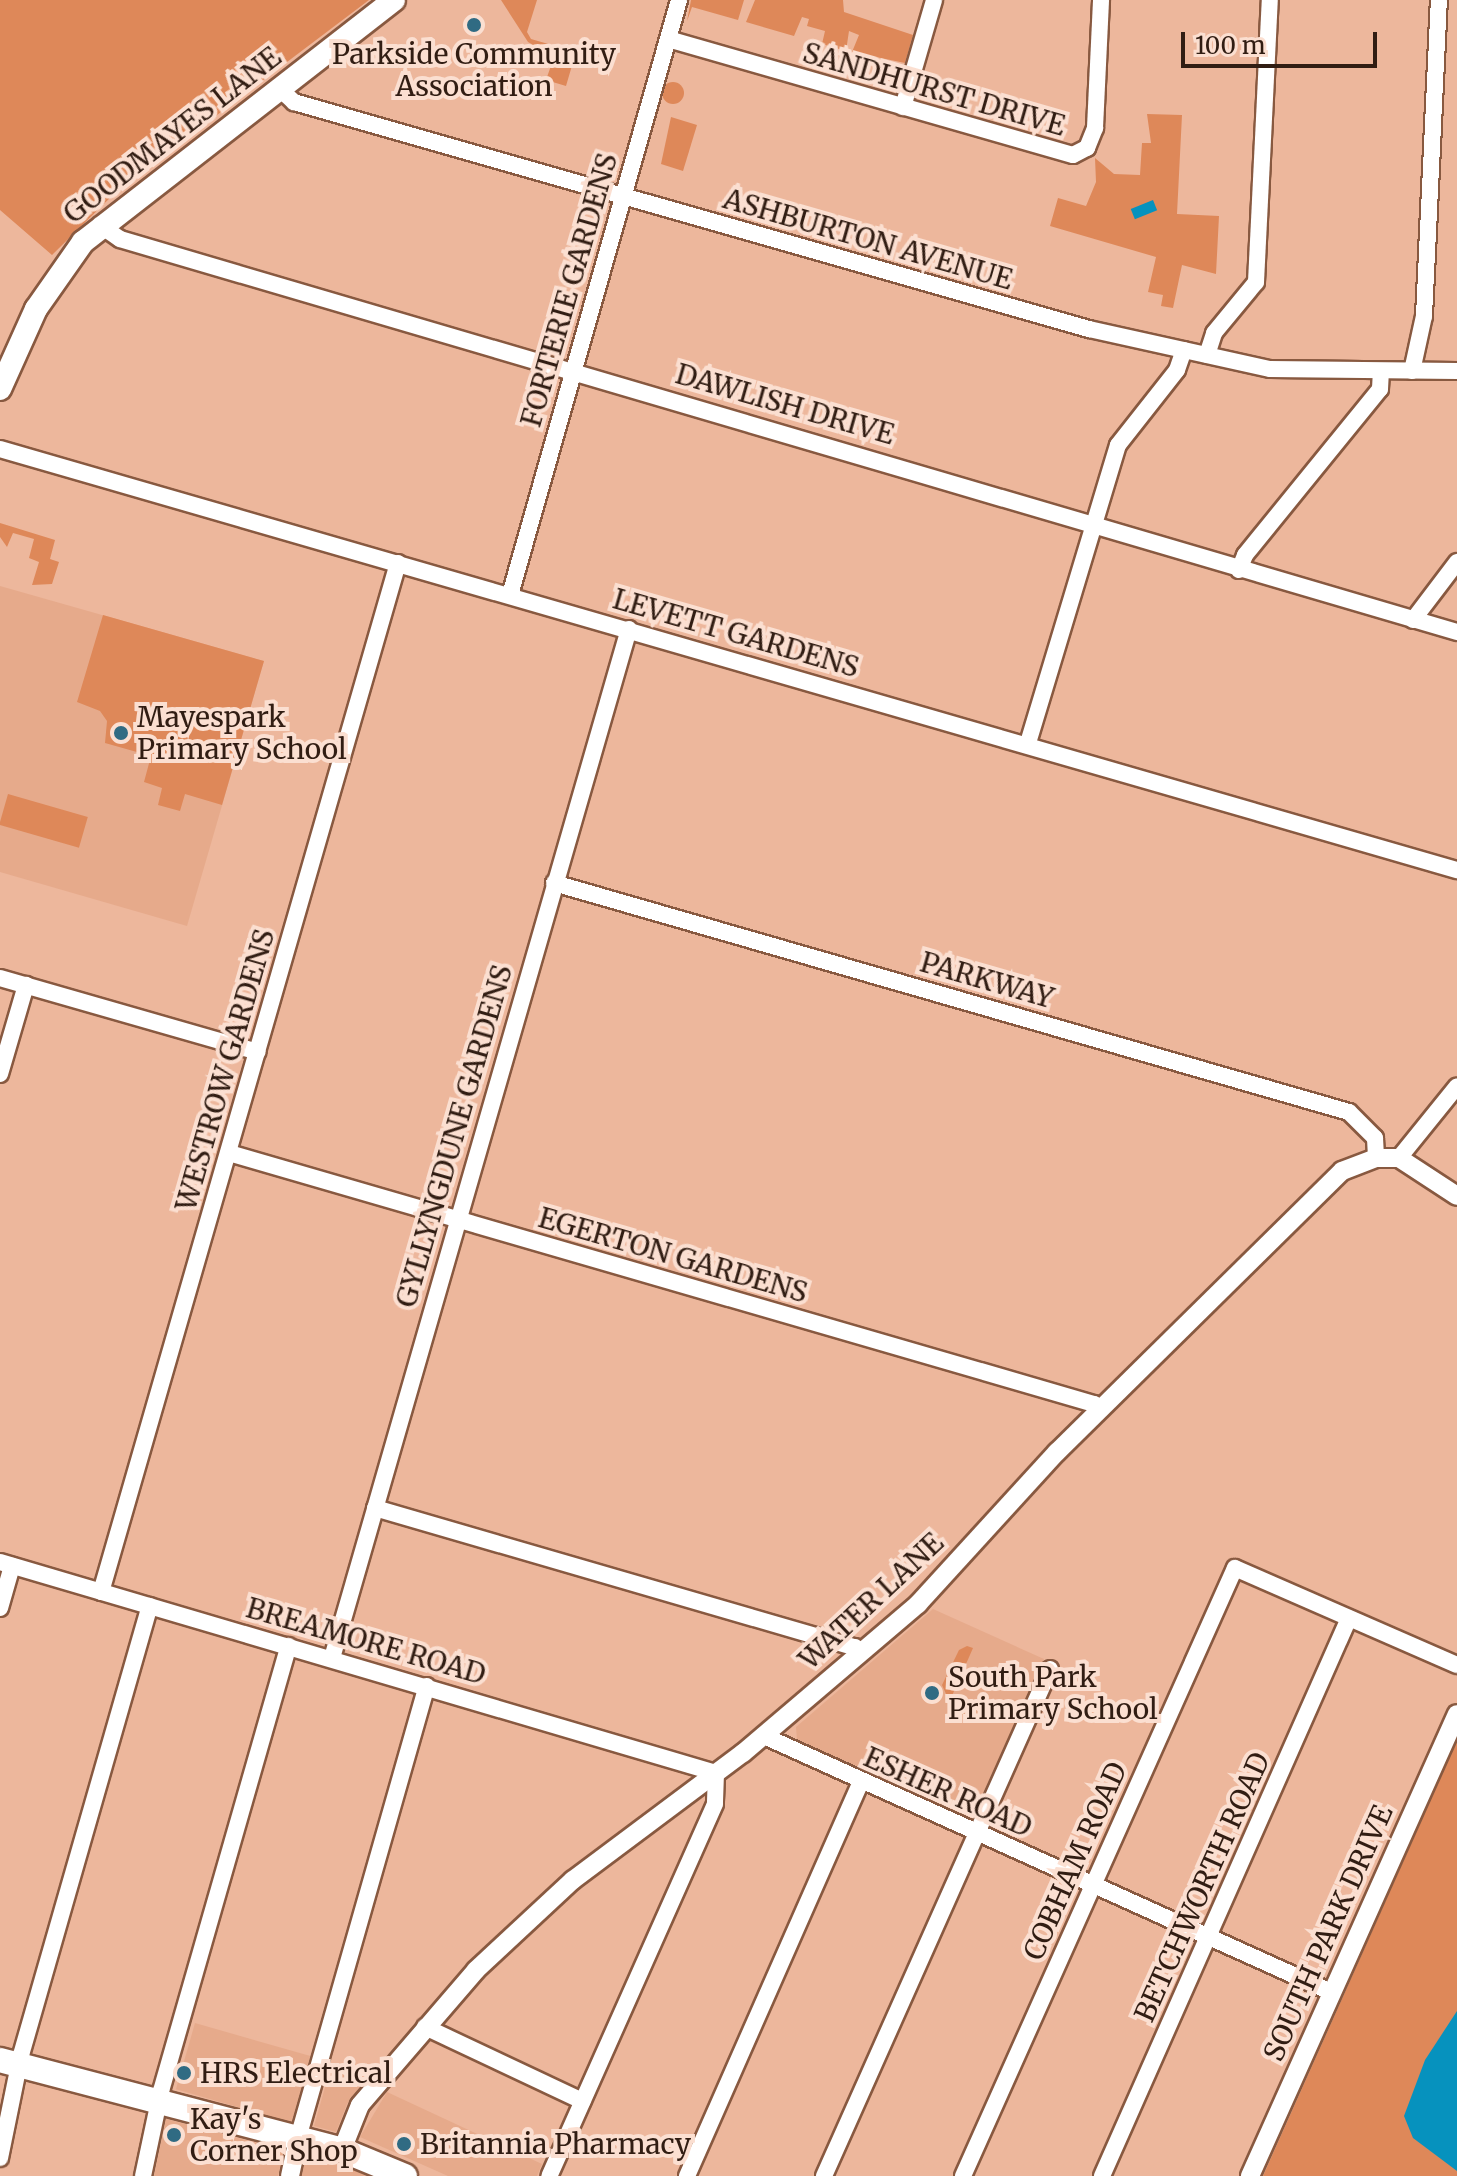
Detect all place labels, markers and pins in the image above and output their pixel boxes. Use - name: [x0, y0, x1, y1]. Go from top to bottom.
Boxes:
- marker: Parkside Community Association: [465, 16, 483, 34]
- place label: Parkside Community Association: [332, 37, 616, 103]
- place label: Mayespark Primary School: [137, 700, 347, 766]
- marker: Mayespark Primary School: [112, 724, 130, 742]
- place label: South Park Primary School: [948, 1660, 1158, 1726]
- marker: South Park Primary School: [923, 1684, 941, 1702]
- place label: HRS Electrical: [200, 2056, 392, 2090]
- marker: HRS Electrical: [175, 2064, 193, 2082]
- place label: Kay's Corner Shop: [190, 2102, 358, 2168]
- marker: Kay's Corner Shop: [165, 2126, 183, 2144]
- place label: Britannia Pharmacy: [420, 2127, 691, 2161]
- marker: Britannia Pharmacy: [395, 2135, 413, 2153]

